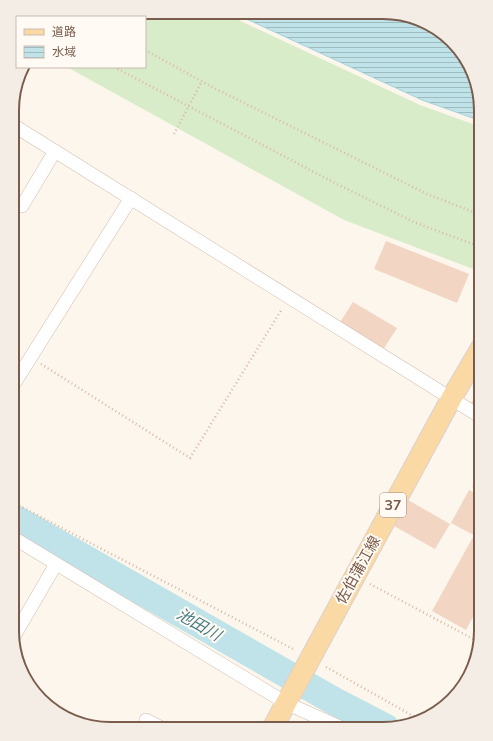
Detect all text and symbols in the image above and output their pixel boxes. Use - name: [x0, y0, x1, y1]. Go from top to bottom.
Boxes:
- legend: [16, 16, 146, 68]
- text: 道路: [52, 24, 76, 39]
- text: 水域: [52, 44, 76, 59]
- road number: 37: [380, 493, 406, 517]
- street label: 佐伯蒲江線: [331, 532, 384, 607]
- water label: 池田川: [173, 603, 227, 646]

